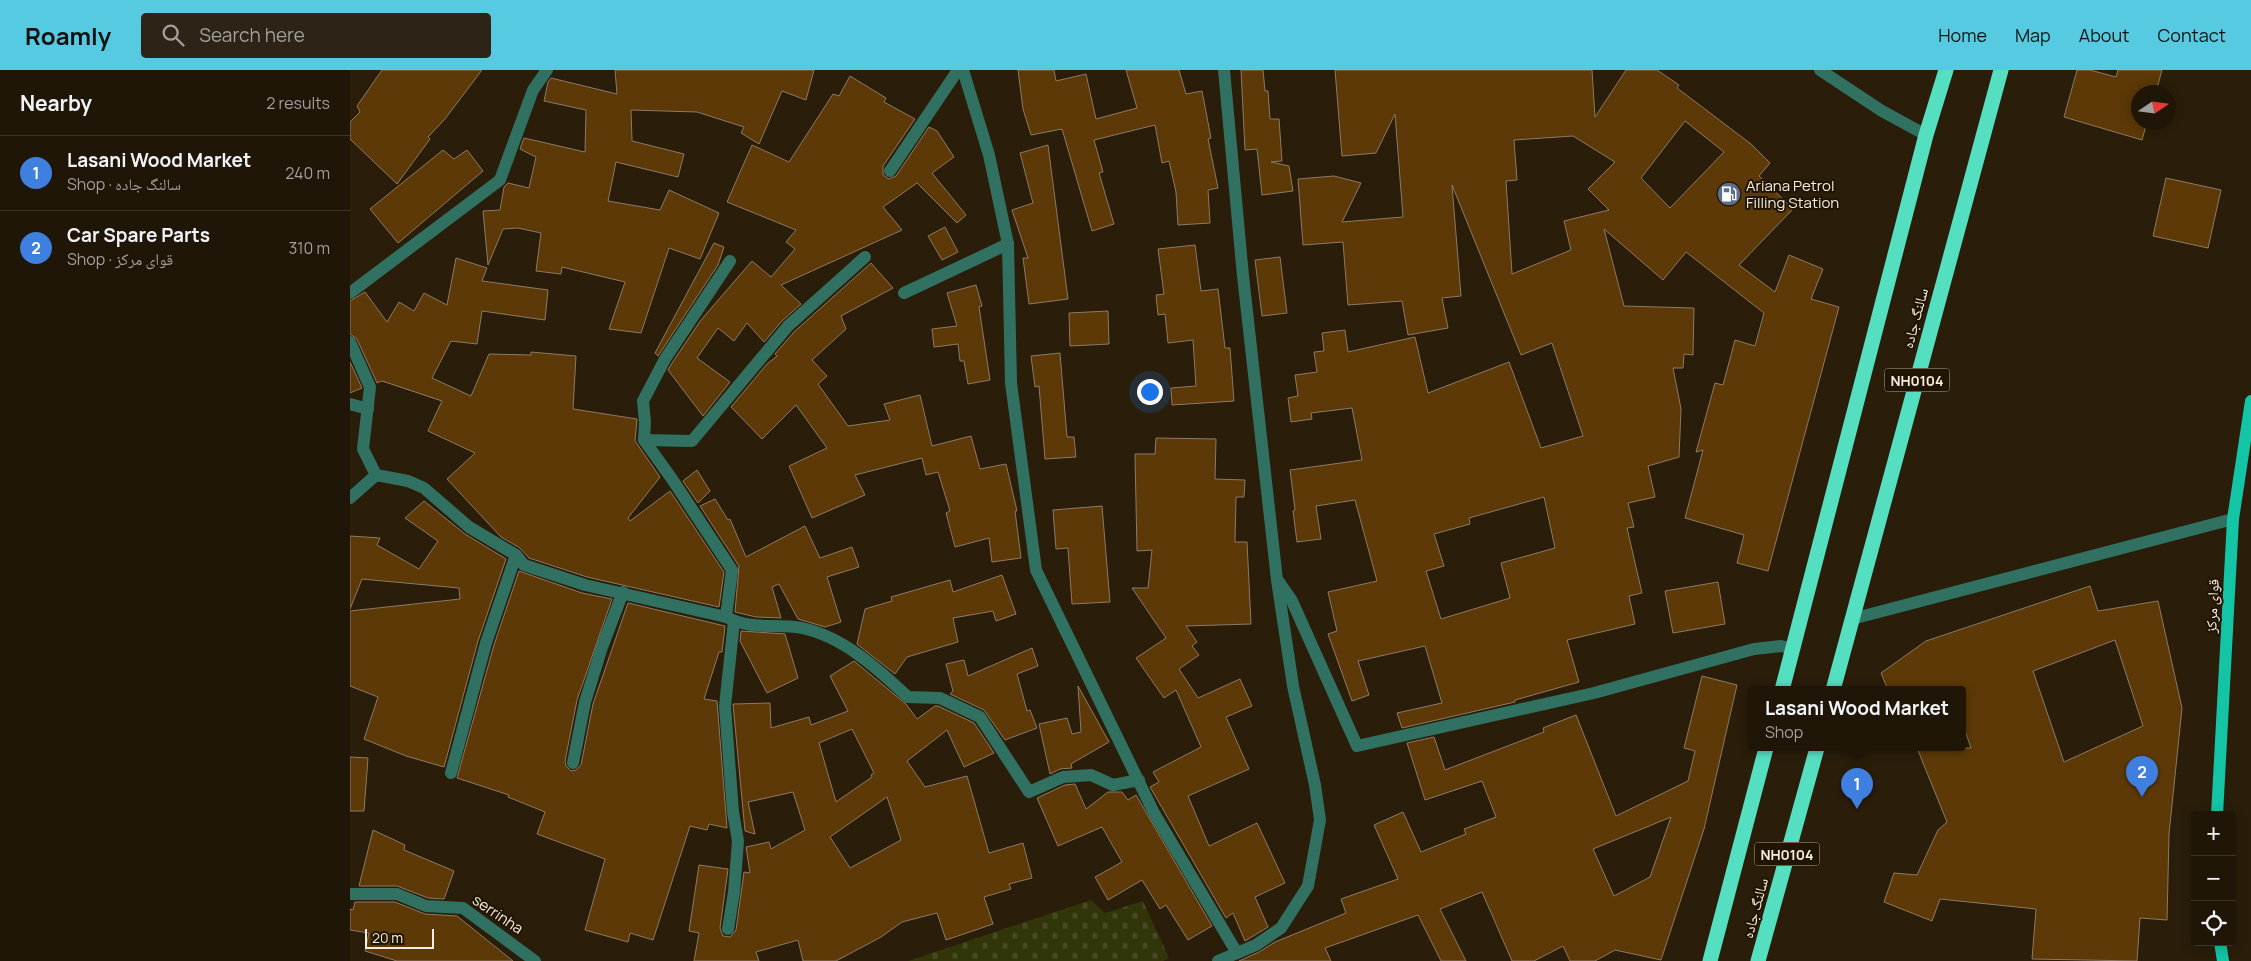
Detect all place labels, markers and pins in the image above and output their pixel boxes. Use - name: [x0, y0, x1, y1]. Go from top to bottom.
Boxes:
- place label: Ariana Petrol Filling Station: [1746, 175, 1839, 213]
- fuel station icon: Ariana Petrol Filling Station: [1716, 181, 1742, 207]
- pin: 2: [2126, 756, 2158, 797]
- pin: 1: [1841, 768, 1873, 809]

